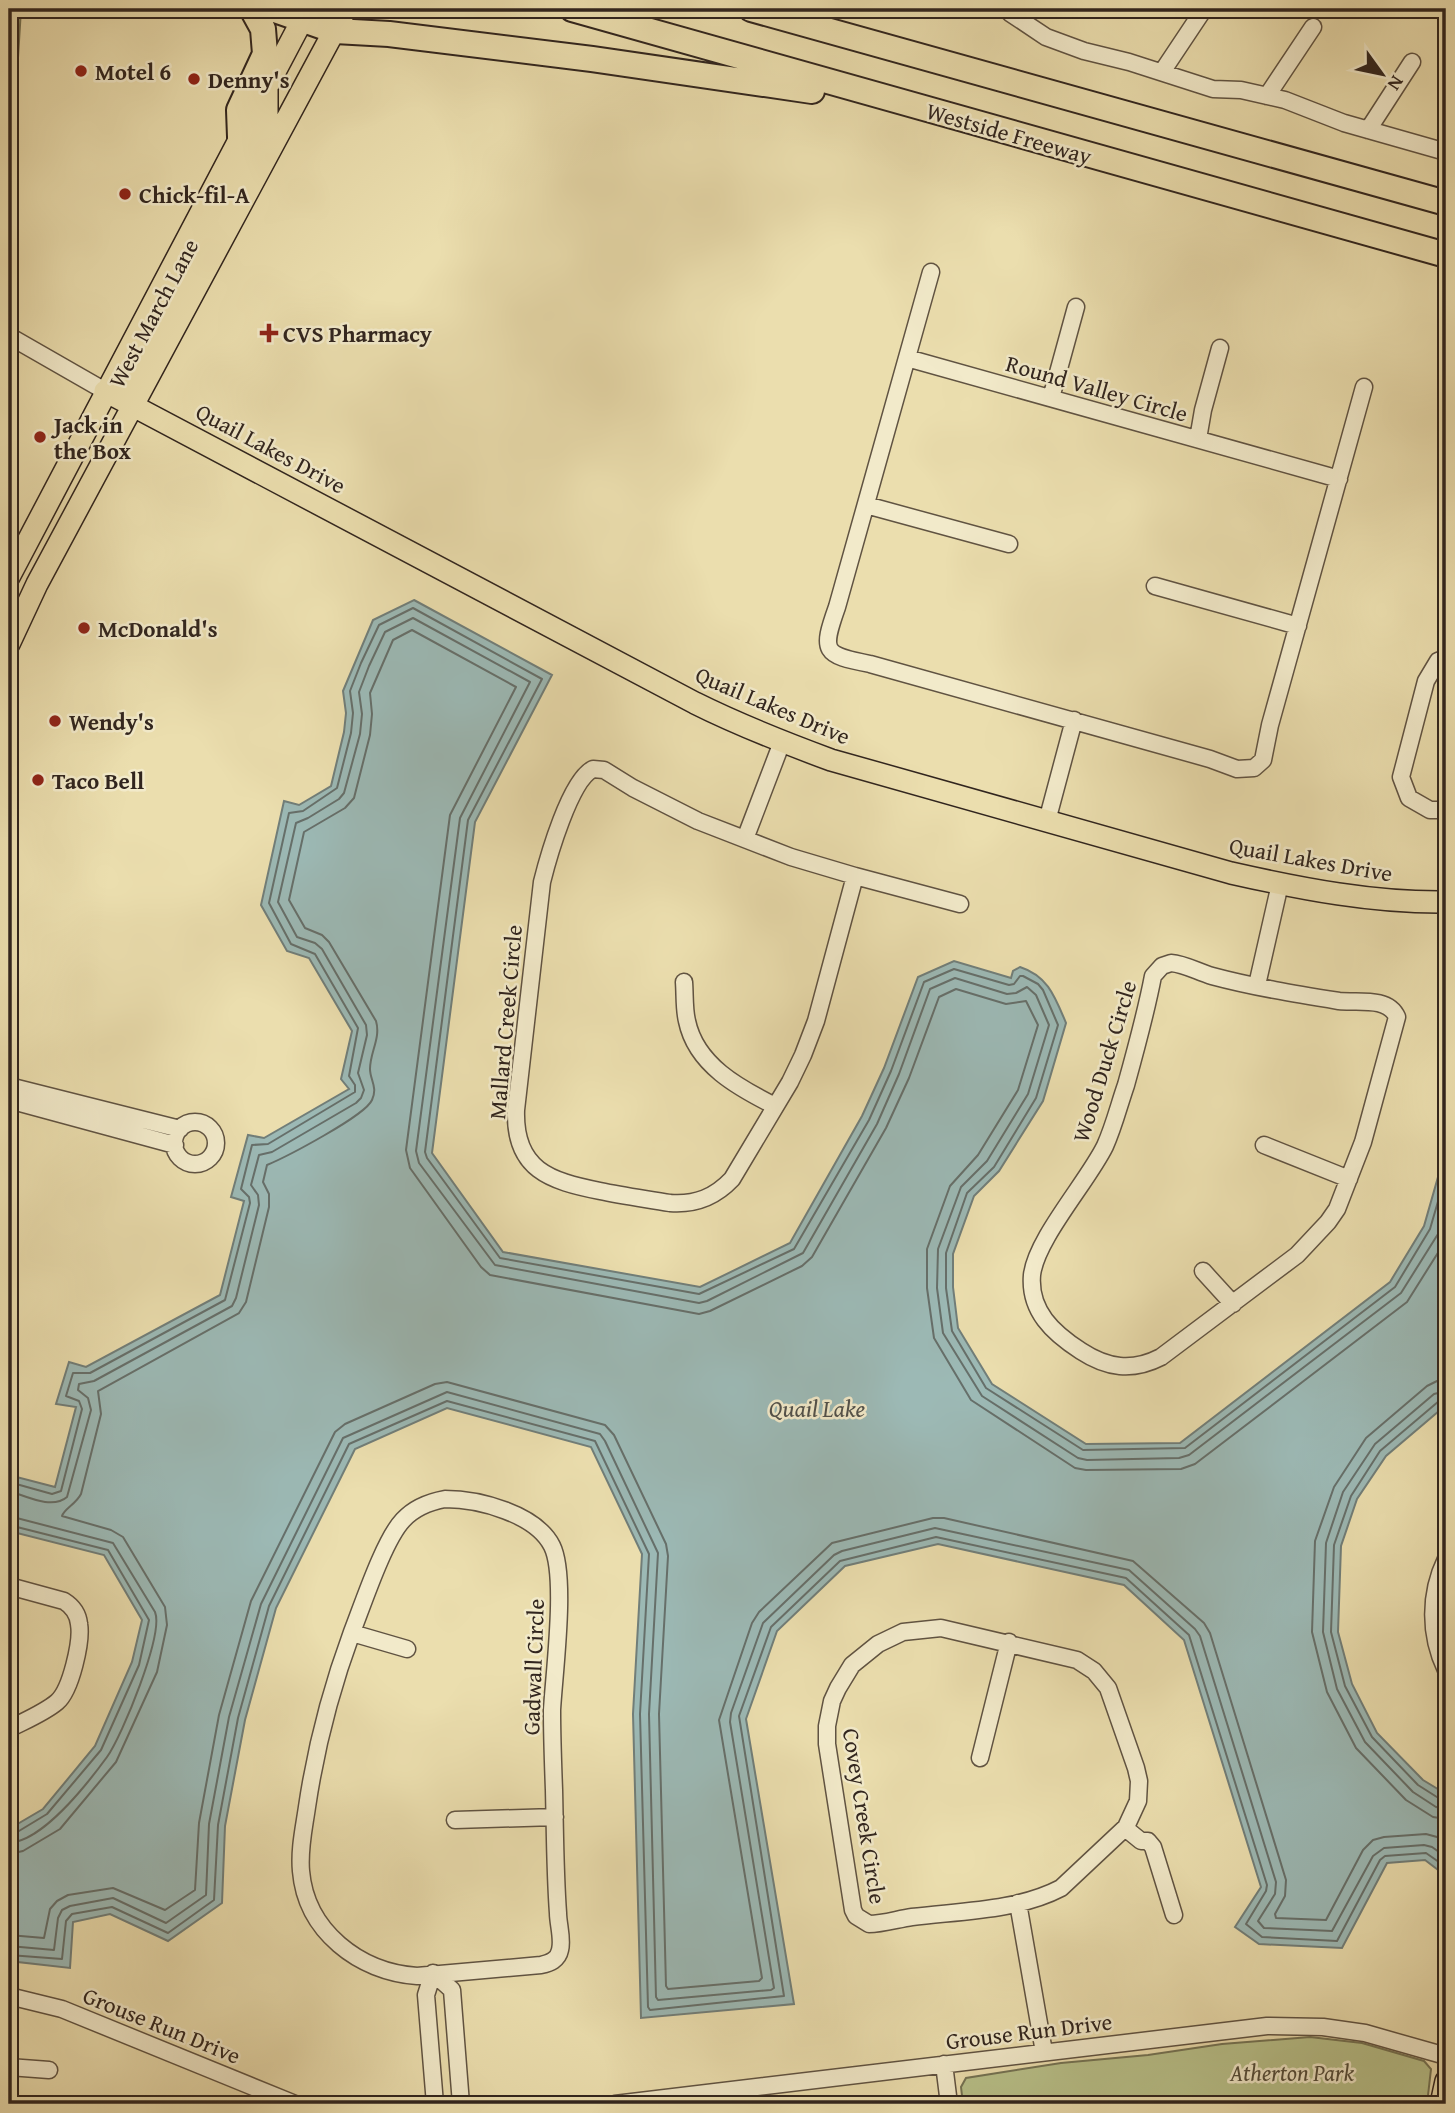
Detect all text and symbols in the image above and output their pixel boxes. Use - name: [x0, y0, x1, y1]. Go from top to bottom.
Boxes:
- north arrow: [1346, 38, 1416, 108]
- place label: Motel 6: [95, 55, 171, 88]
- marker: Motel 6: [73, 63, 89, 79]
- place label: Denny's: [208, 63, 290, 96]
- text: N: [1381, 70, 1411, 96]
- marker: Denny's: [186, 71, 202, 87]
- street label: Westside Freeway: [922, 94, 1096, 173]
- place label: Chick-fil-A: [139, 178, 250, 211]
- marker: Chick-fil-A: [117, 186, 133, 202]
- street label: West March Lane: [100, 233, 206, 393]
- place label: CVS Pharmacy: [283, 317, 432, 350]
- marker: CVS Pharmacy: [261, 325, 277, 341]
- street label: Round Valley Circle: [1002, 346, 1192, 430]
- street label: Quail Lakes Drive: [190, 395, 352, 501]
- place label: Jack in the Box: [50, 408, 131, 467]
- marker: Jack in the Box: [32, 429, 48, 445]
- place label: McDonald's: [98, 612, 218, 645]
- marker: McDonald's: [76, 620, 92, 636]
- street label: Quail Lakes Drive: [691, 658, 855, 752]
- place label: Wendy's: [69, 705, 154, 738]
- marker: Wendy's: [47, 713, 63, 729]
- place label: Taco Bell: [52, 764, 144, 797]
- marker: Taco Bell: [30, 772, 46, 788]
- street label: Quail Lakes Drive: [1227, 828, 1395, 890]
- street label: Mallard Creek Circle: [480, 923, 530, 1121]
- street label: Wood Duck Circle: [1064, 976, 1144, 1146]
- water label: Quail Lake: [769, 1391, 865, 1426]
- street label: Gadwall Circle: [514, 1598, 552, 1736]
- street label: Covey Creek Circle: [835, 1726, 895, 1906]
- street label: Grouse Run Drive: [78, 1978, 246, 2072]
- street label: Grouse Run Drive: [944, 2004, 1114, 2058]
- park label: Atherton Park: [1229, 2056, 1355, 2089]

